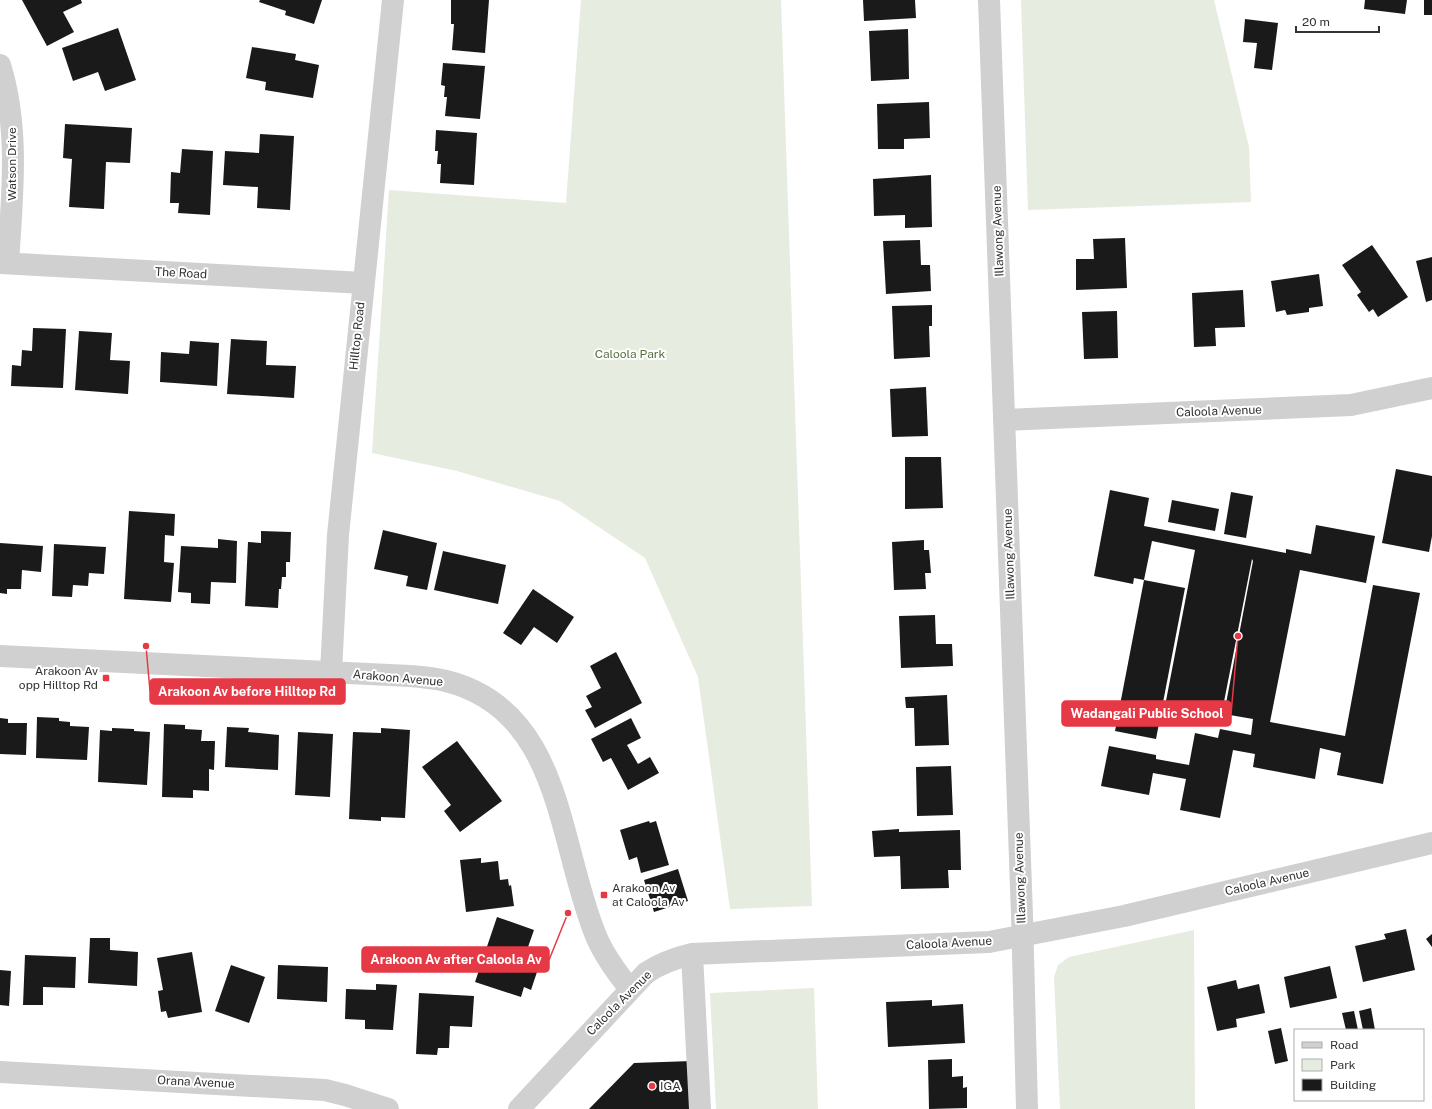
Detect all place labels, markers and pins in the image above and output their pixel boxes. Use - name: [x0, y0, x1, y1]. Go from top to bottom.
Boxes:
- place label: Arakoon Av opp Hilltop Rd: [19, 664, 98, 692]
- marker: Arakoon Av opp Hilltop Rd: [101, 673, 111, 683]
- callout: Arakoon Av before Hilltop Rd: [150, 679, 345, 704]
- callout: Wadangali Public School: [1062, 701, 1231, 726]
- place label: Arakoon Av at Caloola Av: [612, 881, 685, 909]
- marker: Arakoon Av at Caloola Av: [599, 890, 609, 900]
- callout: Arakoon Av after Caloola Av: [362, 947, 549, 972]
- place label: IGA: [660, 1079, 681, 1093]
- marker: IGA: [647, 1081, 657, 1091]

